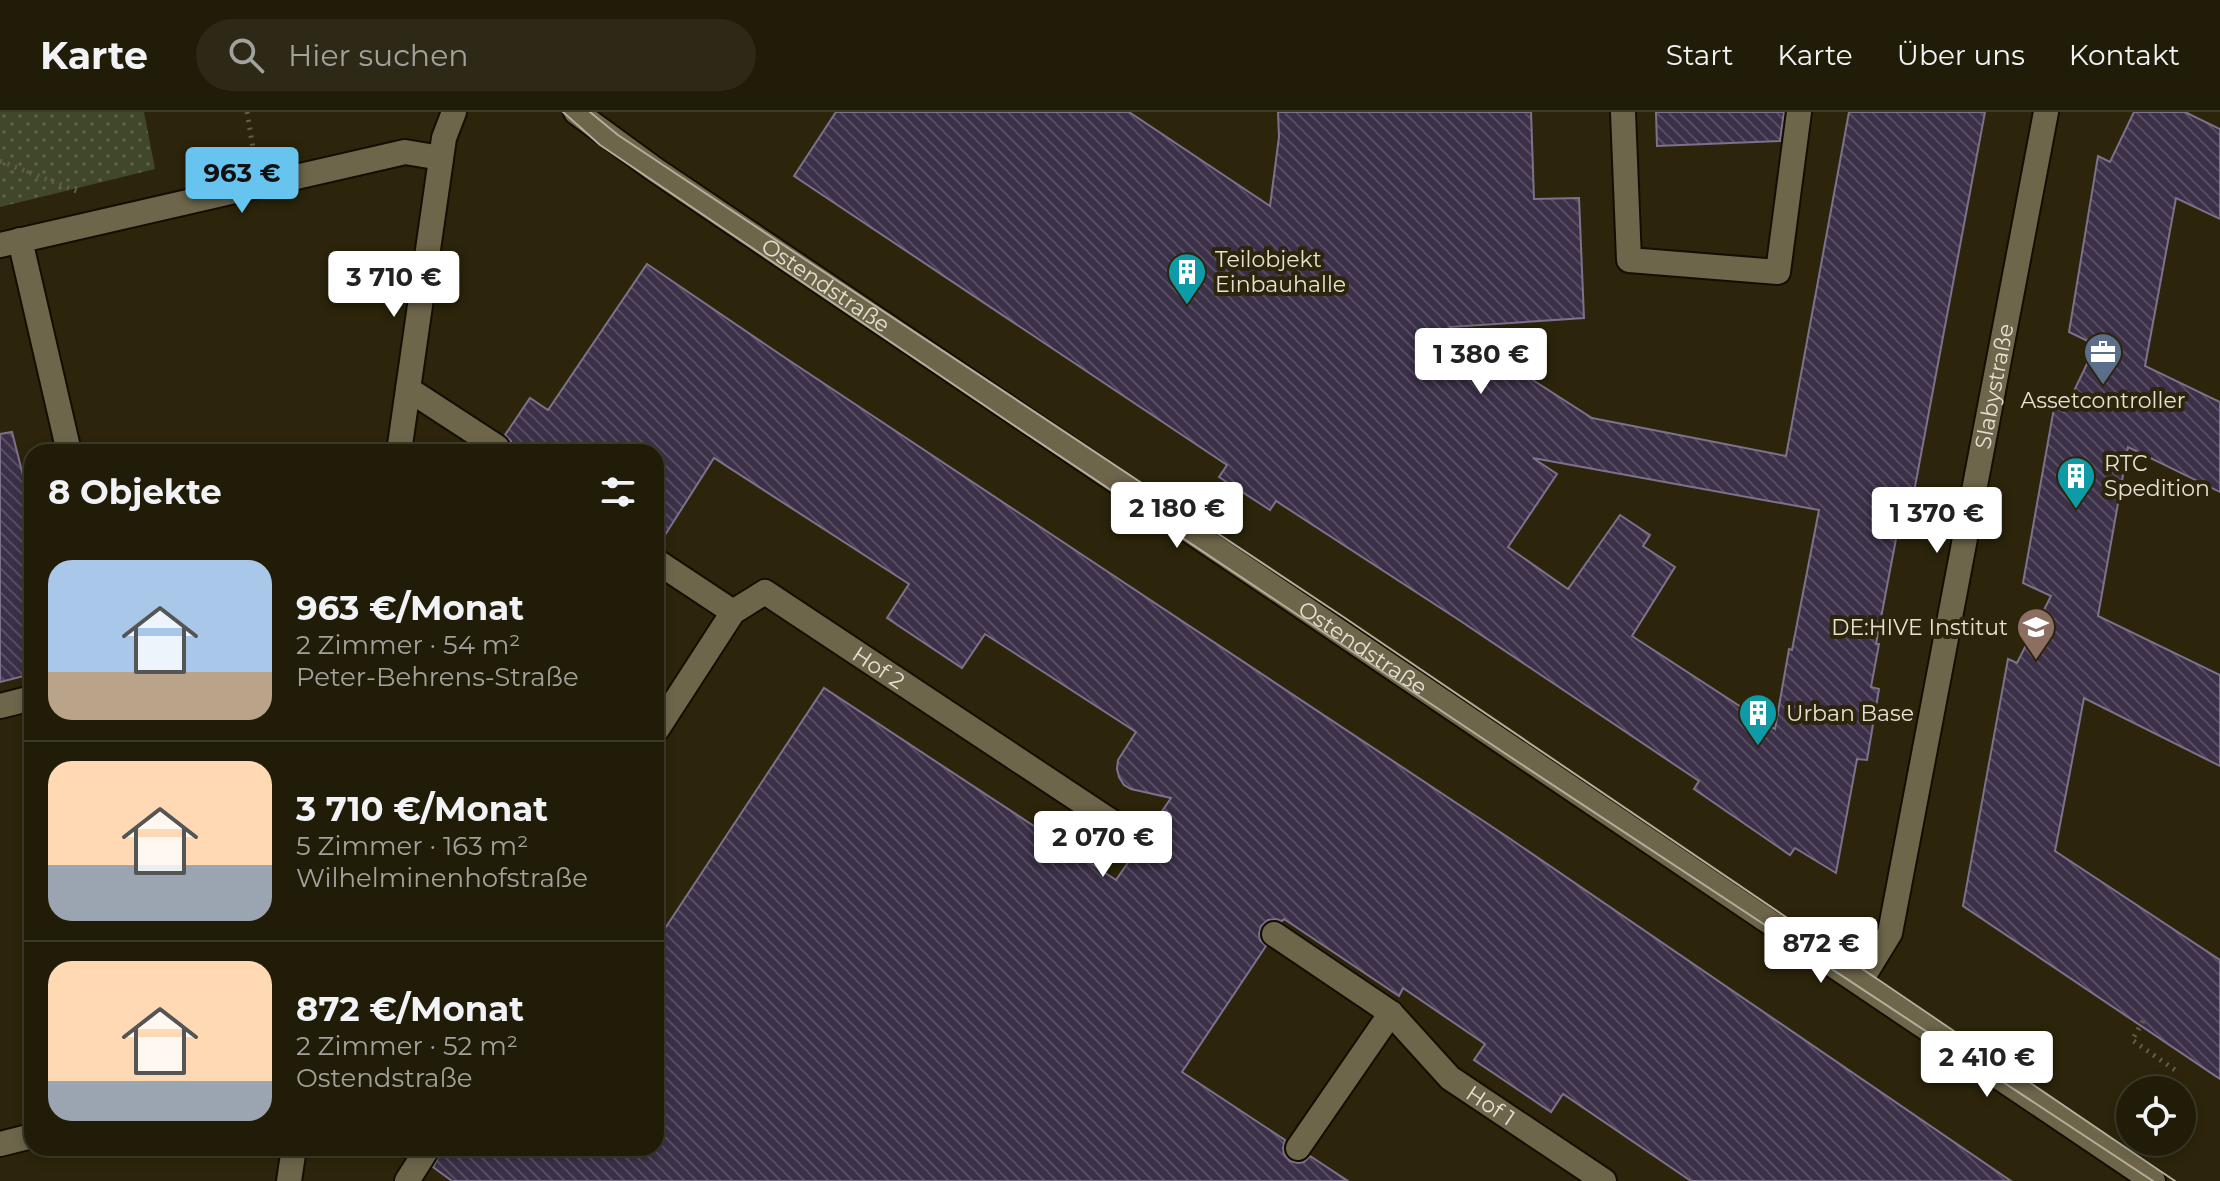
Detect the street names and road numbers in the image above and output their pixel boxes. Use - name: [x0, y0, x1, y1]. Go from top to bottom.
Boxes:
- street label: Ostendstraße: [756, 232, 895, 338]
- street label: Slabystraße: [1969, 321, 2019, 451]
- street label: Ostendstraße: [1293, 595, 1432, 701]
- street label: Hof 2: [847, 640, 910, 695]
- street label: Hof 1: [1461, 1079, 1520, 1131]

